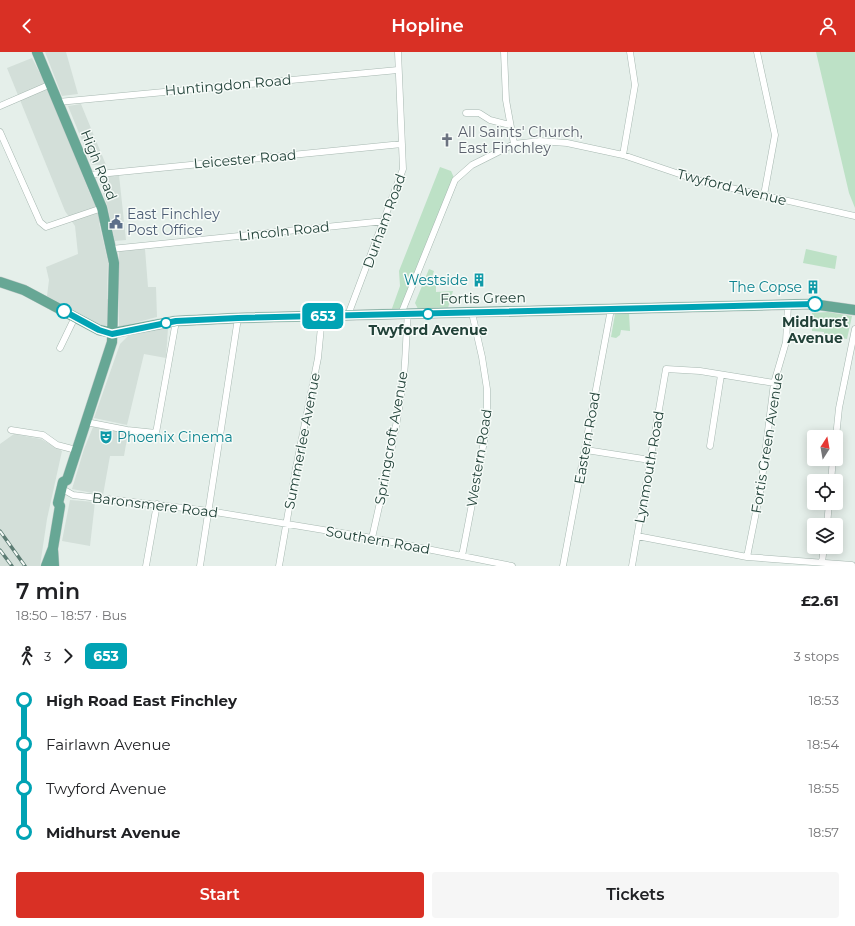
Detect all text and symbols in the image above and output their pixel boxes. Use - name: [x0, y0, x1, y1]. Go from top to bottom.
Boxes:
- icon: back: [16, 15, 38, 37]
- text: Hopline: [391, 15, 464, 37]
- icon: person: [817, 15, 839, 37]
- street label: Huntingdon Road: [164, 71, 292, 99]
- place label: All Saints' Church, East Finchley: [458, 123, 583, 157]
- street label: High Road: [77, 127, 121, 203]
- church icon: All Saints' Church, East Finchley: [439, 132, 455, 148]
- street label: Leicester Road: [193, 146, 297, 172]
- street label: Twyford Avenue: [675, 165, 789, 209]
- street label: Durham Road: [359, 171, 409, 271]
- place label: East Finchley Post Office: [127, 205, 220, 239]
- public building icon: East Finchley Post Office: [108, 214, 124, 230]
- street label: Lincoln Road: [238, 217, 330, 245]
- place label: Westside: [404, 271, 468, 289]
- building icon: Westside: [471, 272, 487, 288]
- place label: The Copse: [729, 278, 802, 296]
- building icon: The Copse: [805, 279, 821, 295]
- street label: Fortis Green: [440, 288, 526, 308]
- marker: Midhurst Avenue: [807, 296, 823, 312]
- unlabelled marker: [56, 303, 72, 319]
- line badge: 653: [300, 303, 346, 329]
- text: 653: [310, 307, 336, 325]
- marker: Twyford Avenue: [422, 308, 434, 320]
- place label: Midhurst Avenue: [782, 313, 848, 347]
- unlabelled marker: [160, 317, 172, 329]
- place label: Twyford Avenue: [368, 321, 488, 339]
- street label: Springcroft Avenue: [370, 370, 412, 506]
- street label: Summerlee Avenue: [280, 371, 324, 511]
- street label: Fortis Green Avenue: [747, 371, 787, 515]
- street label: Eastern Road: [570, 390, 604, 486]
- street label: Western Road: [462, 408, 496, 508]
- street label: Lynmouth Road: [630, 409, 668, 525]
- place label: Phoenix Cinema: [117, 428, 233, 446]
- theatre icon: Phoenix Cinema: [98, 429, 114, 445]
- north arrow: [807, 430, 843, 466]
- map controls: [807, 430, 843, 554]
- button: locate: [807, 474, 843, 510]
- street label: Baronsmere Road: [91, 488, 219, 522]
- button: layers: [807, 518, 843, 554]
- street label: Southern Road: [324, 522, 432, 558]
- text: 7 min: [16, 578, 80, 605]
- text: £2.61: [801, 591, 839, 610]
- text: 18:50 – 18:57 · Bus: [16, 607, 127, 623]
- icon: walk: [16, 645, 38, 667]
- icon: forward: [57, 645, 79, 667]
- text: 653: [93, 647, 119, 665]
- text: 3: [44, 648, 51, 664]
- text: 3 stops: [794, 648, 839, 664]
- text: High Road East Finchley: [46, 691, 237, 710]
- text: 18:53: [809, 692, 839, 708]
- text: Fairlawn Avenue: [46, 735, 171, 754]
- text: 18:54: [807, 736, 839, 752]
- text: Twyford Avenue: [46, 779, 166, 798]
- text: 18:55: [809, 780, 839, 796]
- text: Midhurst Avenue: [46, 823, 181, 842]
- text: 18:57: [808, 824, 839, 840]
- button: Start: [16, 872, 424, 918]
- button: Tickets: [432, 872, 839, 918]

